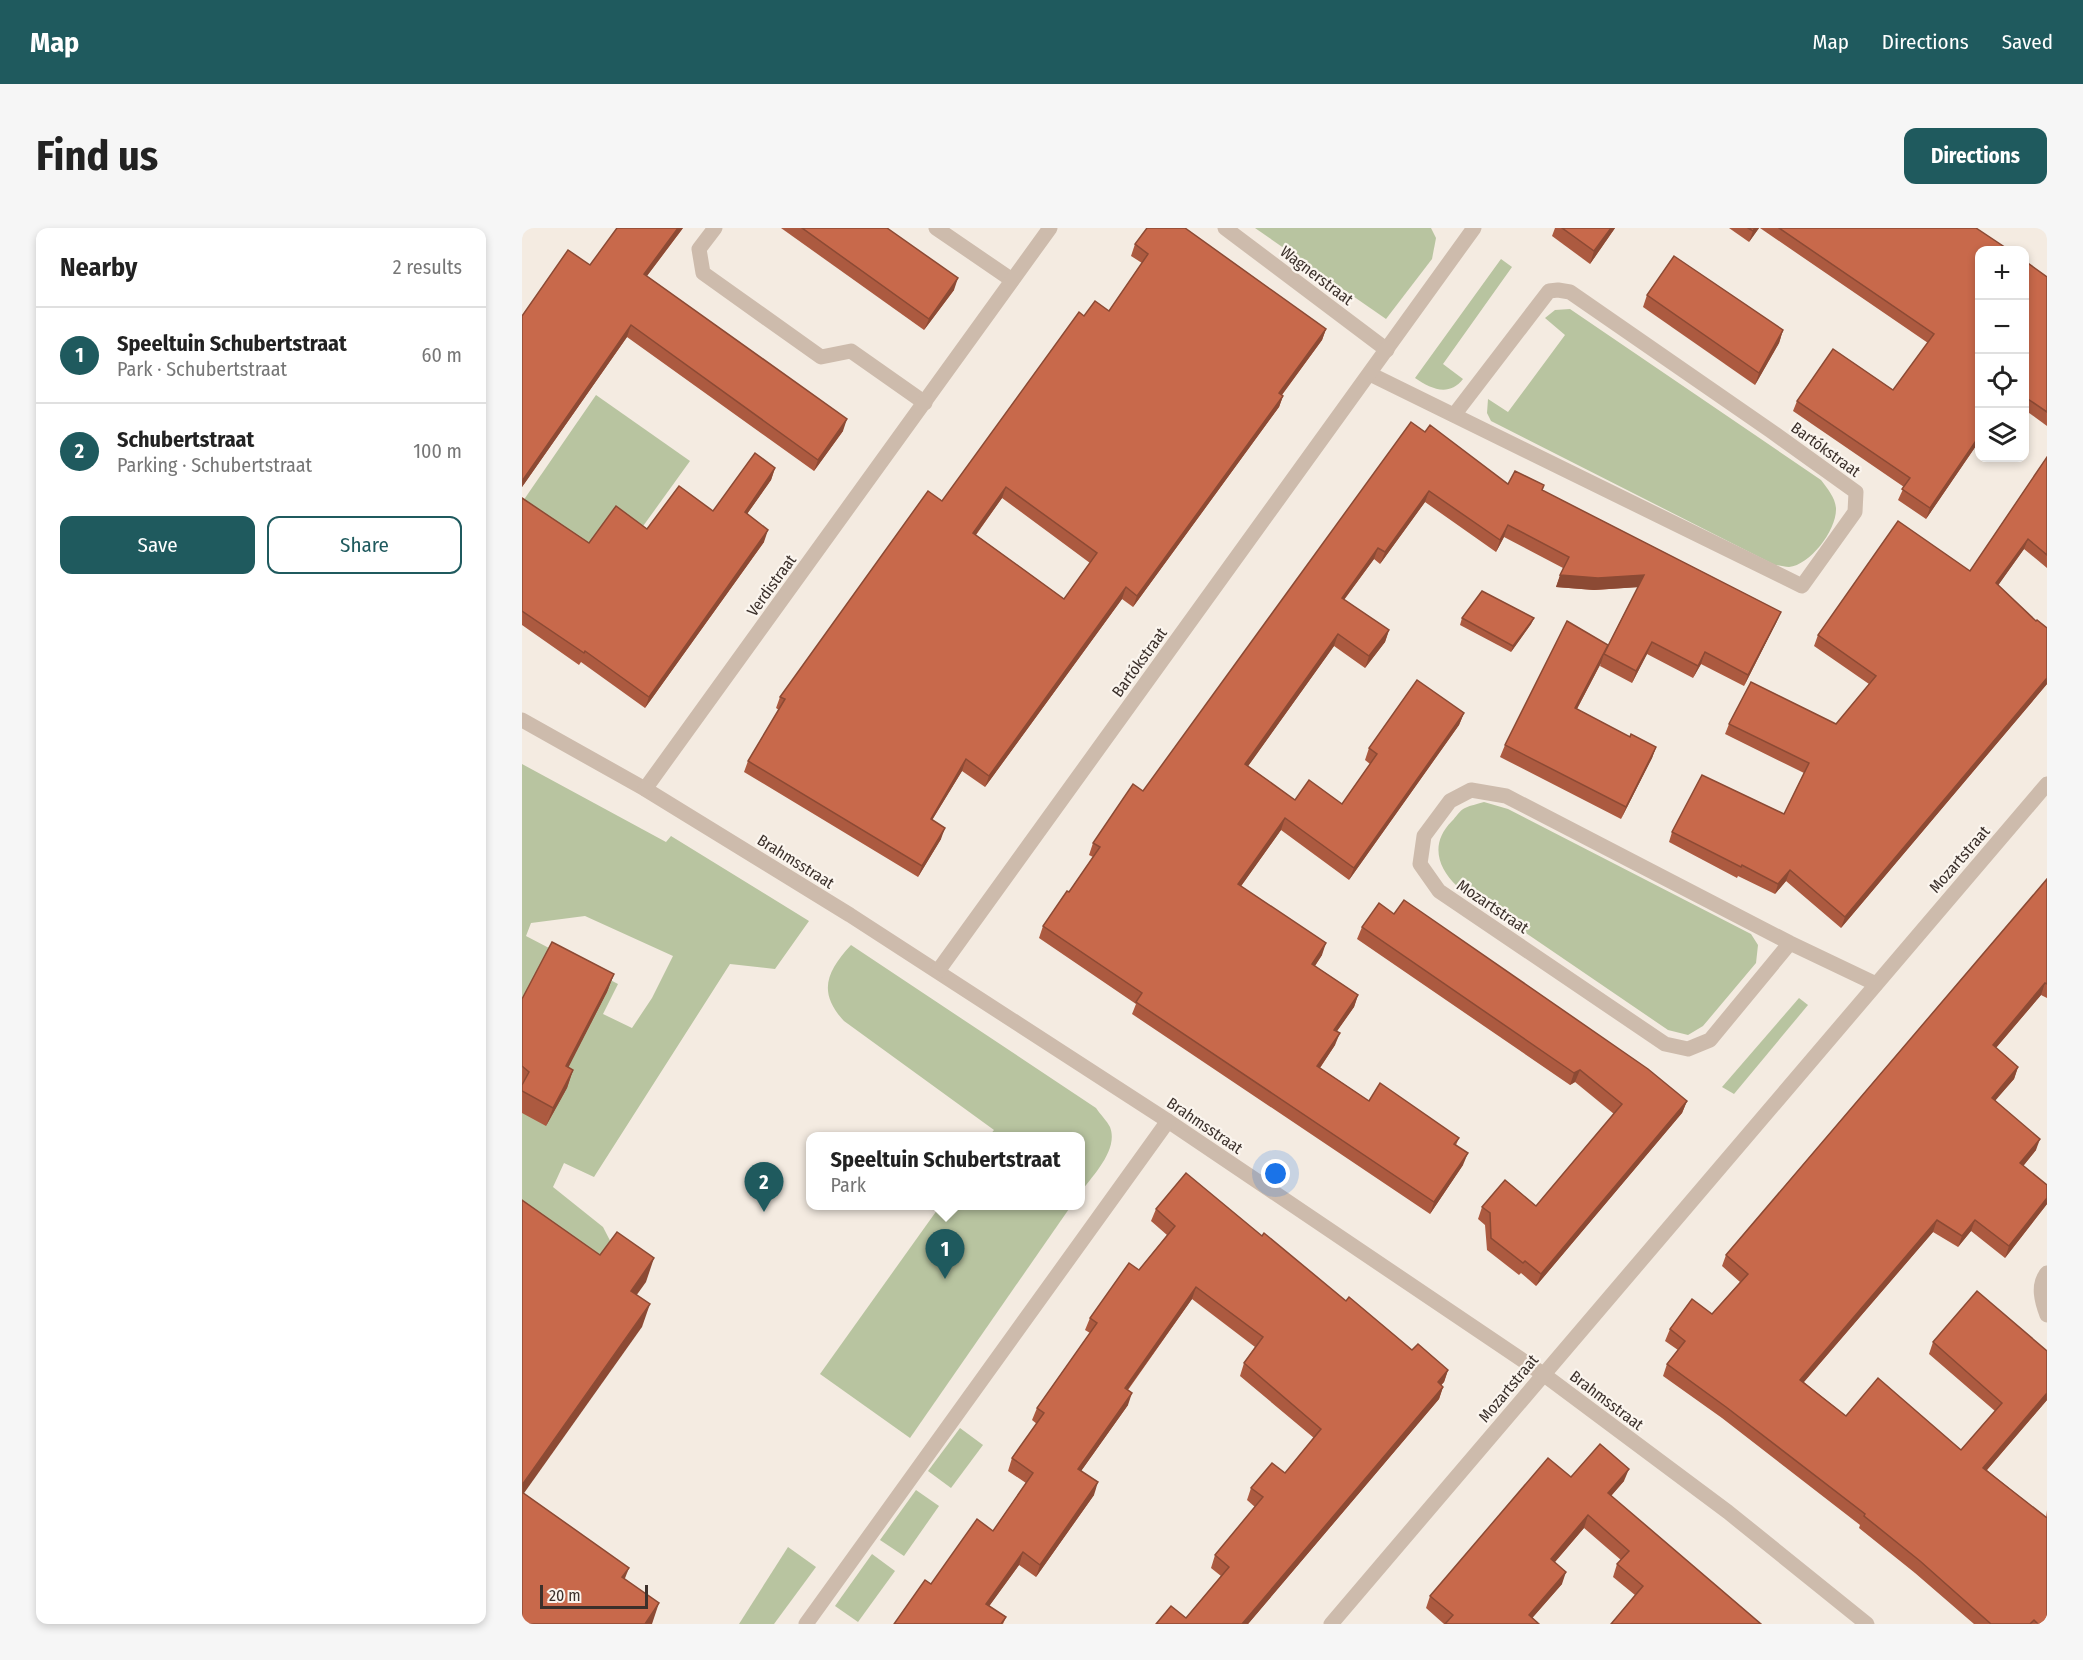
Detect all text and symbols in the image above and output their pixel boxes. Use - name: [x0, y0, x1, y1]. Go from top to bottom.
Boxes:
- text: Map: [30, 26, 79, 59]
- text: Map: [1812, 29, 1849, 55]
- text: Directions: [1882, 29, 1969, 55]
- text: Saved: [2002, 29, 2053, 55]
- button: Directions: [1904, 128, 2047, 184]
- text: Find us: [36, 131, 158, 181]
- street label: Wagnerstraat: [1276, 242, 1358, 309]
- map controls: [1975, 246, 2029, 462]
- button: +: [1975, 246, 2029, 300]
- text: Nearby: [60, 252, 137, 283]
- text: 2 results: [393, 255, 462, 279]
- button: −: [1975, 300, 2029, 354]
- text: Speeltuin Schubertstraat: [117, 330, 347, 357]
- text: 1: [75, 343, 84, 367]
- text: 60 m: [422, 343, 462, 367]
- button: locate: [1975, 354, 2029, 408]
- text: Park · Schubertstraat: [117, 357, 287, 381]
- button: layers: [1975, 408, 2029, 462]
- street label: Bartókstraat: [1787, 418, 1865, 481]
- text: Schubertstraat: [117, 426, 254, 453]
- text: 2: [75, 439, 84, 463]
- text: 100 m: [413, 439, 462, 463]
- text: Parking · Schubertstraat: [117, 453, 312, 477]
- button: Save: [60, 516, 255, 574]
- button: Share: [267, 516, 462, 574]
- street label: Verdistraat: [743, 550, 801, 620]
- street label: Bartókstraat: [1108, 623, 1171, 701]
- street label: Mozartstraat: [1925, 821, 1994, 897]
- street label: Brahmsstraat: [754, 830, 838, 893]
- street label: Mozartstraat: [1453, 875, 1533, 938]
- street label: Brahmsstraat: [1163, 1093, 1247, 1158]
- popup: [806, 1132, 1085, 1210]
- text: Speeltuin Schubertstraat: [831, 1146, 1060, 1173]
- your location: [1261, 1159, 1290, 1188]
- pin: 2: [744, 1162, 784, 1212]
- text: Park: [831, 1173, 866, 1197]
- pin: 1: [926, 1230, 964, 1279]
- street label: Mozartstraat: [1475, 1350, 1543, 1426]
- street label: Brahmsstraat: [1566, 1367, 1648, 1435]
- scale bar: [540, 1582, 648, 1610]
- text: 20 m: [549, 1586, 580, 1605]

